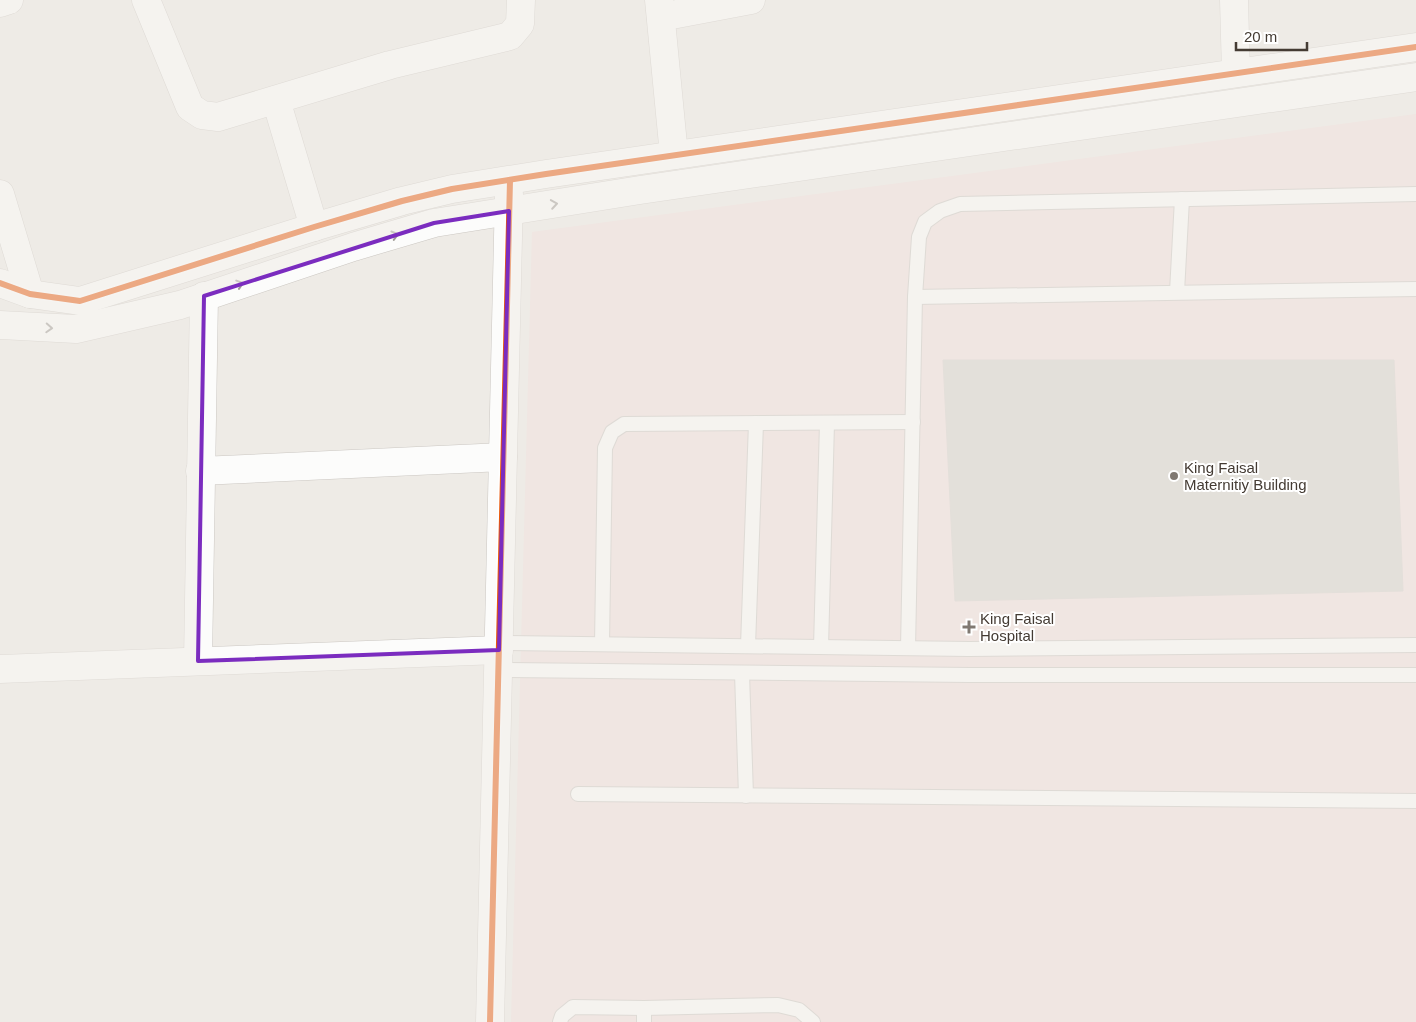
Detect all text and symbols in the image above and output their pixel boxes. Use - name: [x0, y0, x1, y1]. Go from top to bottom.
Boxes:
- scale bar: [1236, 20, 1307, 52]
- text: 20 m: [1244, 28, 1277, 45]
- one-way arrow: [550, 199, 558, 210]
- one-way arrow: [390, 230, 398, 240]
- one-way arrow: [235, 280, 244, 290]
- one-way arrow: [45, 322, 53, 333]
- place label: King Faisal Maternitiy Building: [1184, 459, 1307, 493]
- marker: King Faisal Maternitiy Building: [1168, 470, 1180, 482]
- place label: King Faisal Hospital: [980, 610, 1054, 644]
- marker: King Faisal Hospital: [962, 620, 976, 634]

